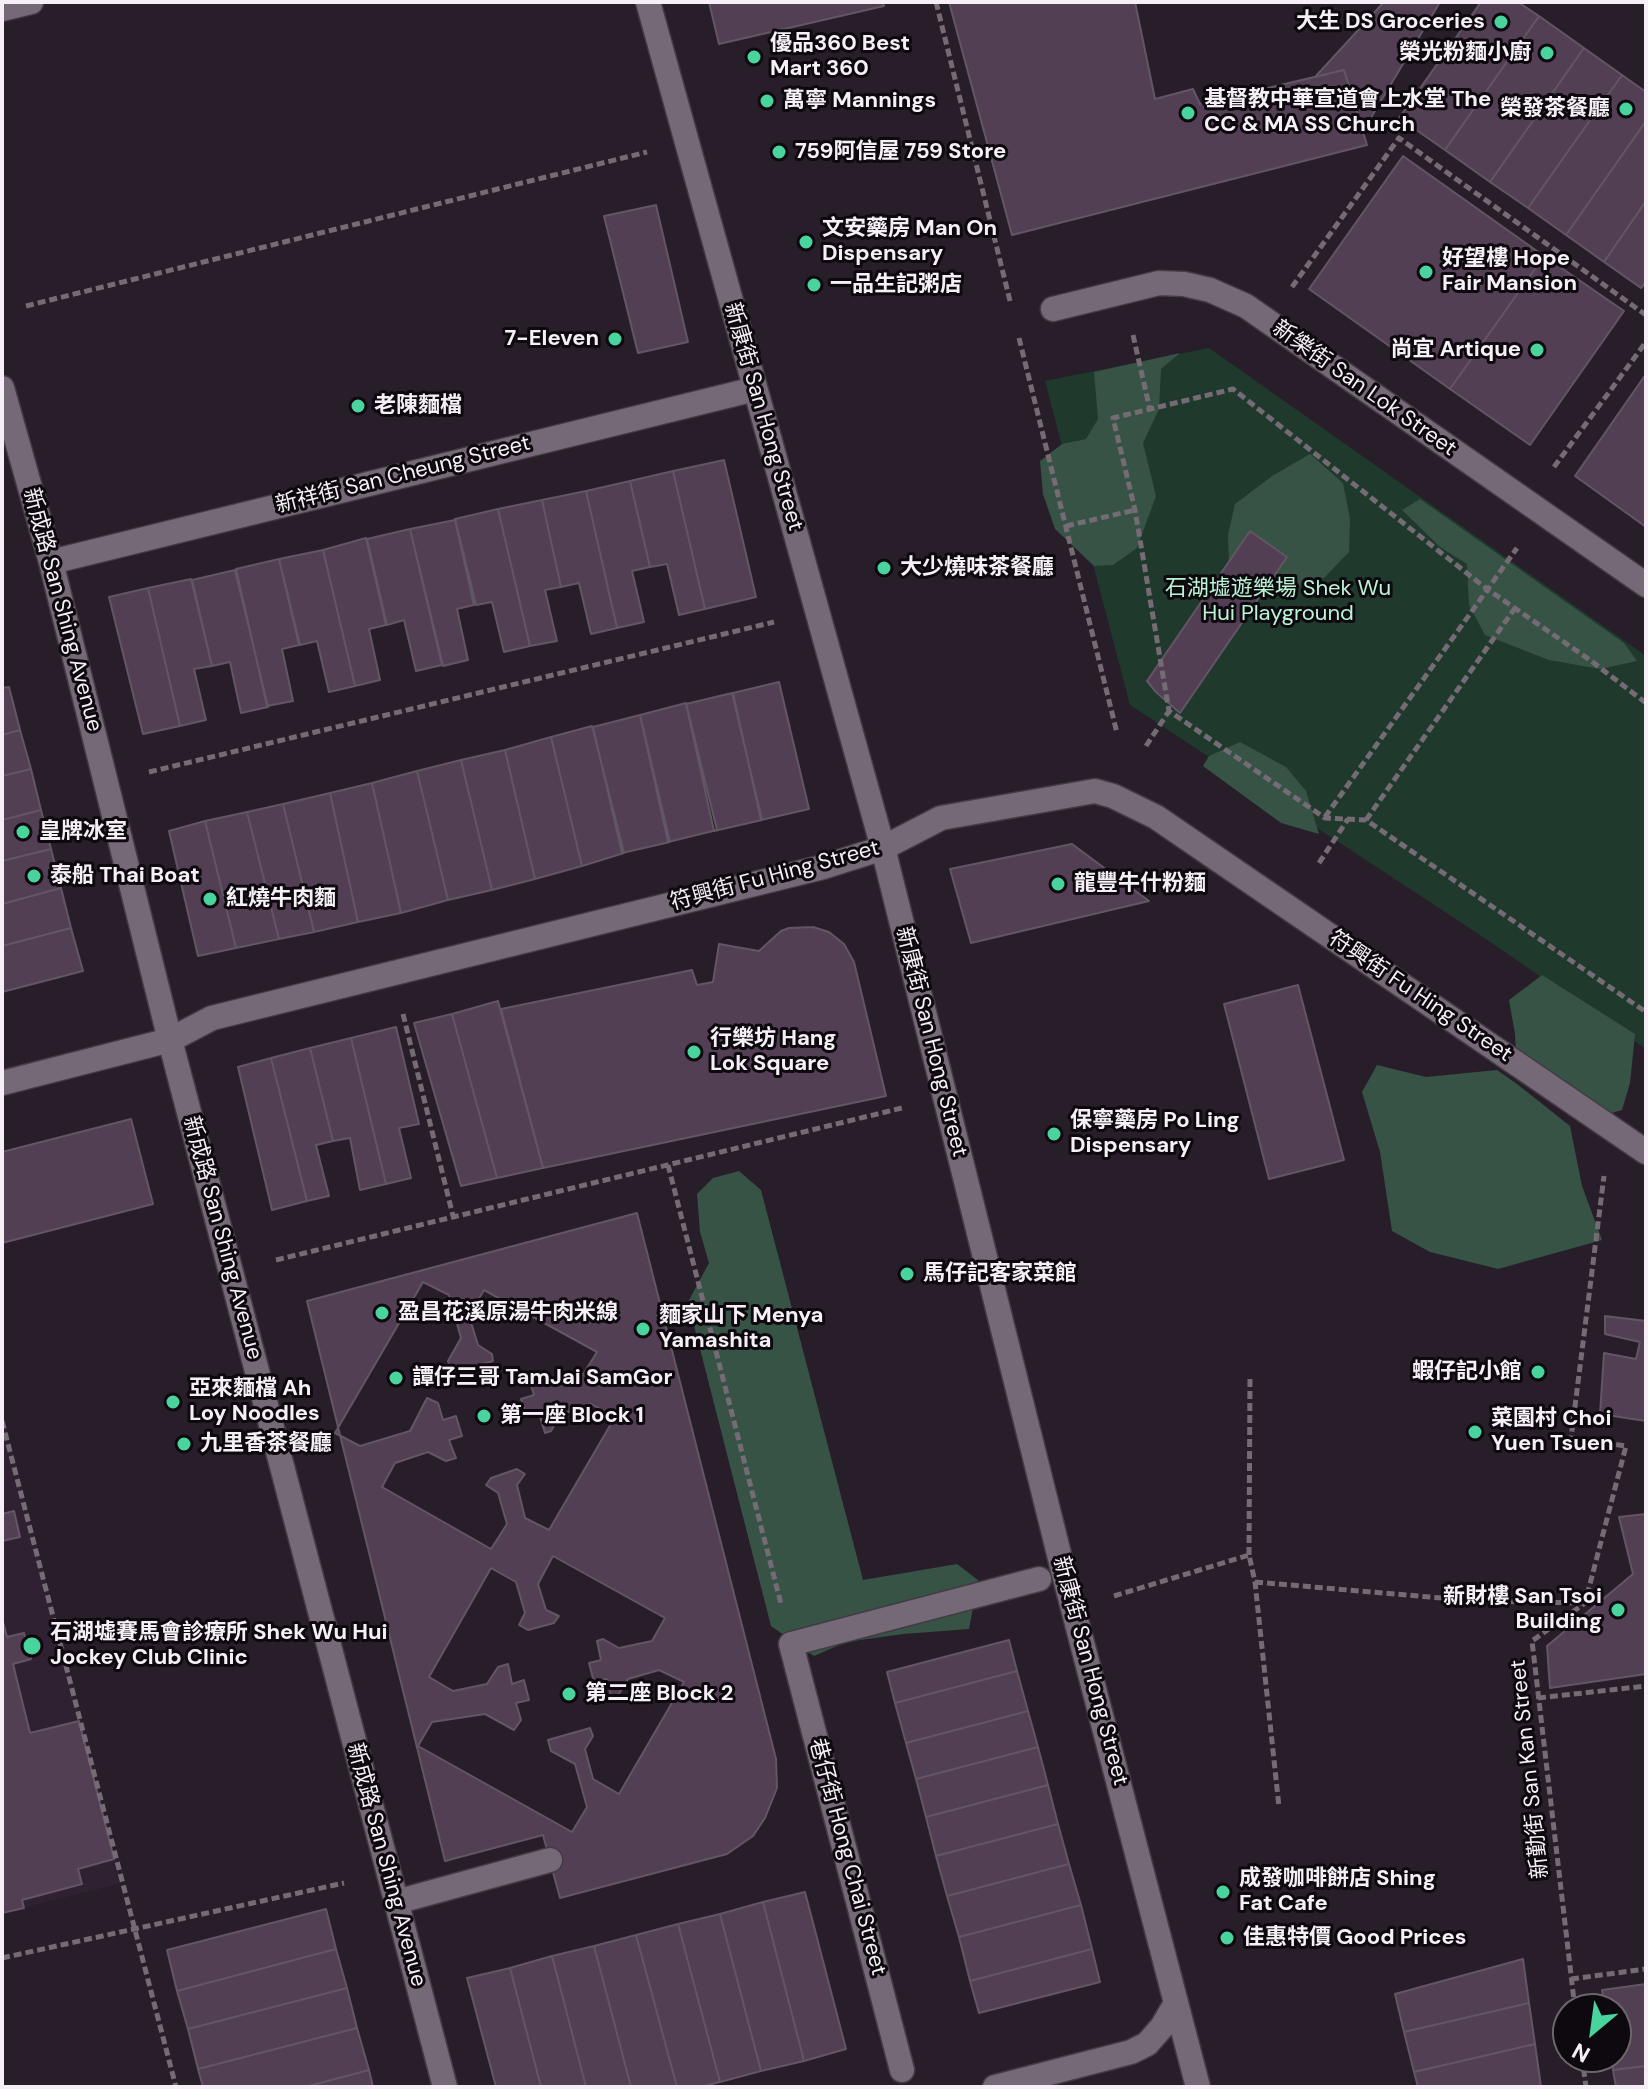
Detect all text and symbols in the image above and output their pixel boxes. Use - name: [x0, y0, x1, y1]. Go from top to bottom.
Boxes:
- place label: 大生 DS Groceries: [1296, 9, 1485, 35]
- marker: 大生 DS Groceries: [1492, 13, 1510, 31]
- place label: 優品360 Best Mart 360: [770, 31, 910, 82]
- place label: 榮光粉麵小廚: [1399, 40, 1531, 66]
- marker: 榮光粉麵小廚: [1538, 44, 1556, 62]
- marker: 優品360 Best Mart 360: [745, 48, 763, 66]
- place label: 基督教中華宣道會上水堂 The CC & MA SS Church: [1204, 87, 1491, 138]
- place label: 萬寧 Mannings: [783, 88, 936, 114]
- marker: 萬寧 Mannings: [758, 92, 776, 110]
- place label: 榮發茶餐廳: [1500, 96, 1610, 122]
- marker: 榮發茶餐廳: [1617, 100, 1635, 118]
- marker: 基督教中華宣道會上水堂 The CC & MA SS Church: [1179, 104, 1197, 122]
- place label: 759阿信屋 759 Store: [795, 139, 1006, 165]
- marker: 759阿信屋 759 Store: [770, 143, 788, 161]
- place label: 文安藥房 Man On Dispensary: [822, 216, 997, 268]
- marker: 文安藥房 Man On Dispensary: [797, 233, 815, 251]
- place label: 好望樓 Hope Fair Mansion: [1442, 246, 1577, 298]
- marker: 好望樓 Hope Fair Mansion: [1417, 263, 1435, 281]
- place label: 一品生記粥店: [830, 272, 962, 298]
- marker: 一品生記粥店: [805, 276, 823, 294]
- street label: 新康街 San Hong Street: [718, 300, 808, 534]
- street label: 新樂街 San Lok Street: [1267, 316, 1461, 462]
- place label: 7-Eleven: [505, 326, 599, 352]
- marker: 7-Eleven: [606, 330, 624, 348]
- place label: 尚宜 Artique: [1390, 337, 1521, 363]
- marker: 尚宜 Artique: [1528, 341, 1546, 359]
- place label: 老陳麵檔: [374, 393, 462, 419]
- marker: 老陳麵檔: [349, 397, 367, 415]
- street label: 新祥街 San Cheung Street: [273, 431, 533, 519]
- street label: 新成路 San Shing Avenue: [17, 485, 107, 735]
- place label: 大少燒味茶餐廳: [900, 555, 1054, 581]
- marker: 大少燒味茶餐廳: [875, 559, 893, 577]
- park label: 石湖墟遊樂場 Shek Wu Hui Playground: [1165, 576, 1391, 628]
- place label: 皇牌冰室: [39, 819, 127, 845]
- marker: 皇牌冰室: [14, 823, 32, 841]
- street label: 符興街 Fu Hing Street: [668, 835, 882, 917]
- place label: 泰船 Thai Boat: [50, 863, 200, 889]
- marker: 泰船 Thai Boat: [25, 867, 43, 885]
- place label: 龍豐牛什粉麵: [1074, 871, 1206, 897]
- marker: 龍豐牛什粉麵: [1049, 875, 1067, 893]
- place label: 紅燒牛肉麵: [226, 886, 336, 912]
- marker: 紅燒牛肉麵: [201, 890, 219, 908]
- street label: 新康街 San Hong Street: [890, 924, 972, 1160]
- street label: 符興街 Fu Hing Street: [1323, 926, 1517, 1068]
- place label: 行樂坊 Hang Lok Square: [710, 1026, 836, 1078]
- marker: 行樂坊 Hang Lok Square: [685, 1043, 703, 1061]
- place label: 保寧藥房 Po Ling Dispensary: [1070, 1108, 1240, 1160]
- street label: 新成路 San Shing Avenue: [177, 1113, 267, 1363]
- marker: 保寧藥房 Po Ling Dispensary: [1045, 1125, 1063, 1143]
- place label: 馬仔記客家菜館: [923, 1261, 1077, 1287]
- marker: 馬仔記客家菜館: [898, 1265, 916, 1283]
- place label: 盈昌花溪原湯牛肉米線: [398, 1300, 618, 1326]
- place label: 麵家山下 Menya Yamashita: [659, 1303, 823, 1354]
- marker: 盈昌花溪原湯牛肉米線: [373, 1304, 391, 1322]
- marker: 麵家山下 Menya Yamashita: [634, 1320, 652, 1338]
- place label: 蝦仔記小館: [1412, 1359, 1522, 1385]
- marker: 蝦仔記小館: [1529, 1363, 1547, 1381]
- place label: 譚仔三哥 TamJai SamGor: [412, 1365, 672, 1391]
- marker: 譚仔三哥 TamJai SamGor: [387, 1369, 405, 1387]
- place label: 亞來麵檔 Ah Loy Noodles: [189, 1376, 320, 1428]
- marker: 亞來麵檔 Ah Loy Noodles: [164, 1393, 182, 1411]
- place label: 第一座 Block 1: [500, 1403, 644, 1429]
- place label: 菜園村 Choi Yuen Tsuen: [1491, 1406, 1614, 1458]
- marker: 第一座 Block 1: [475, 1407, 493, 1425]
- marker: 菜園村 Choi Yuen Tsuen: [1466, 1423, 1484, 1441]
- place label: 九里香茶餐廳: [200, 1431, 332, 1457]
- marker: 九里香茶餐廳: [175, 1435, 193, 1453]
- street label: 新康街 San Hong Street: [1047, 1554, 1133, 1788]
- place label: 新財樓 San Tsoi Building: [1443, 1584, 1602, 1636]
- marker: 新財樓 San Tsoi Building: [1609, 1601, 1627, 1619]
- place label: 石湖墟賽馬會診療所 Shek Wu Hui Jockey Club Clinic: [50, 1620, 387, 1672]
- marker: 石湖墟賽馬會診療所 Shek Wu Hui Jockey Club Clinic: [21, 1635, 43, 1657]
- street label: 新勤街 San Kan Street: [1505, 1658, 1555, 1880]
- place label: 第二座 Block 2: [585, 1681, 733, 1707]
- marker: 第二座 Block 2: [560, 1685, 578, 1703]
- street label: 巷仔街 Hong Chai Street: [803, 1735, 891, 1979]
- street label: 新成路 San Shing Avenue: [341, 1740, 431, 1990]
- place label: 成發咖啡餅店 Shing Fat Cafe: [1239, 1866, 1436, 1918]
- marker: 成發咖啡餅店 Shing Fat Cafe: [1214, 1883, 1232, 1901]
- place label: 佳惠特價 Good Prices: [1243, 1925, 1467, 1951]
- marker: 佳惠特價 Good Prices: [1218, 1929, 1236, 1947]
- north arrow: [1552, 1993, 1632, 2073]
- text: N: [1567, 2036, 1595, 2069]

